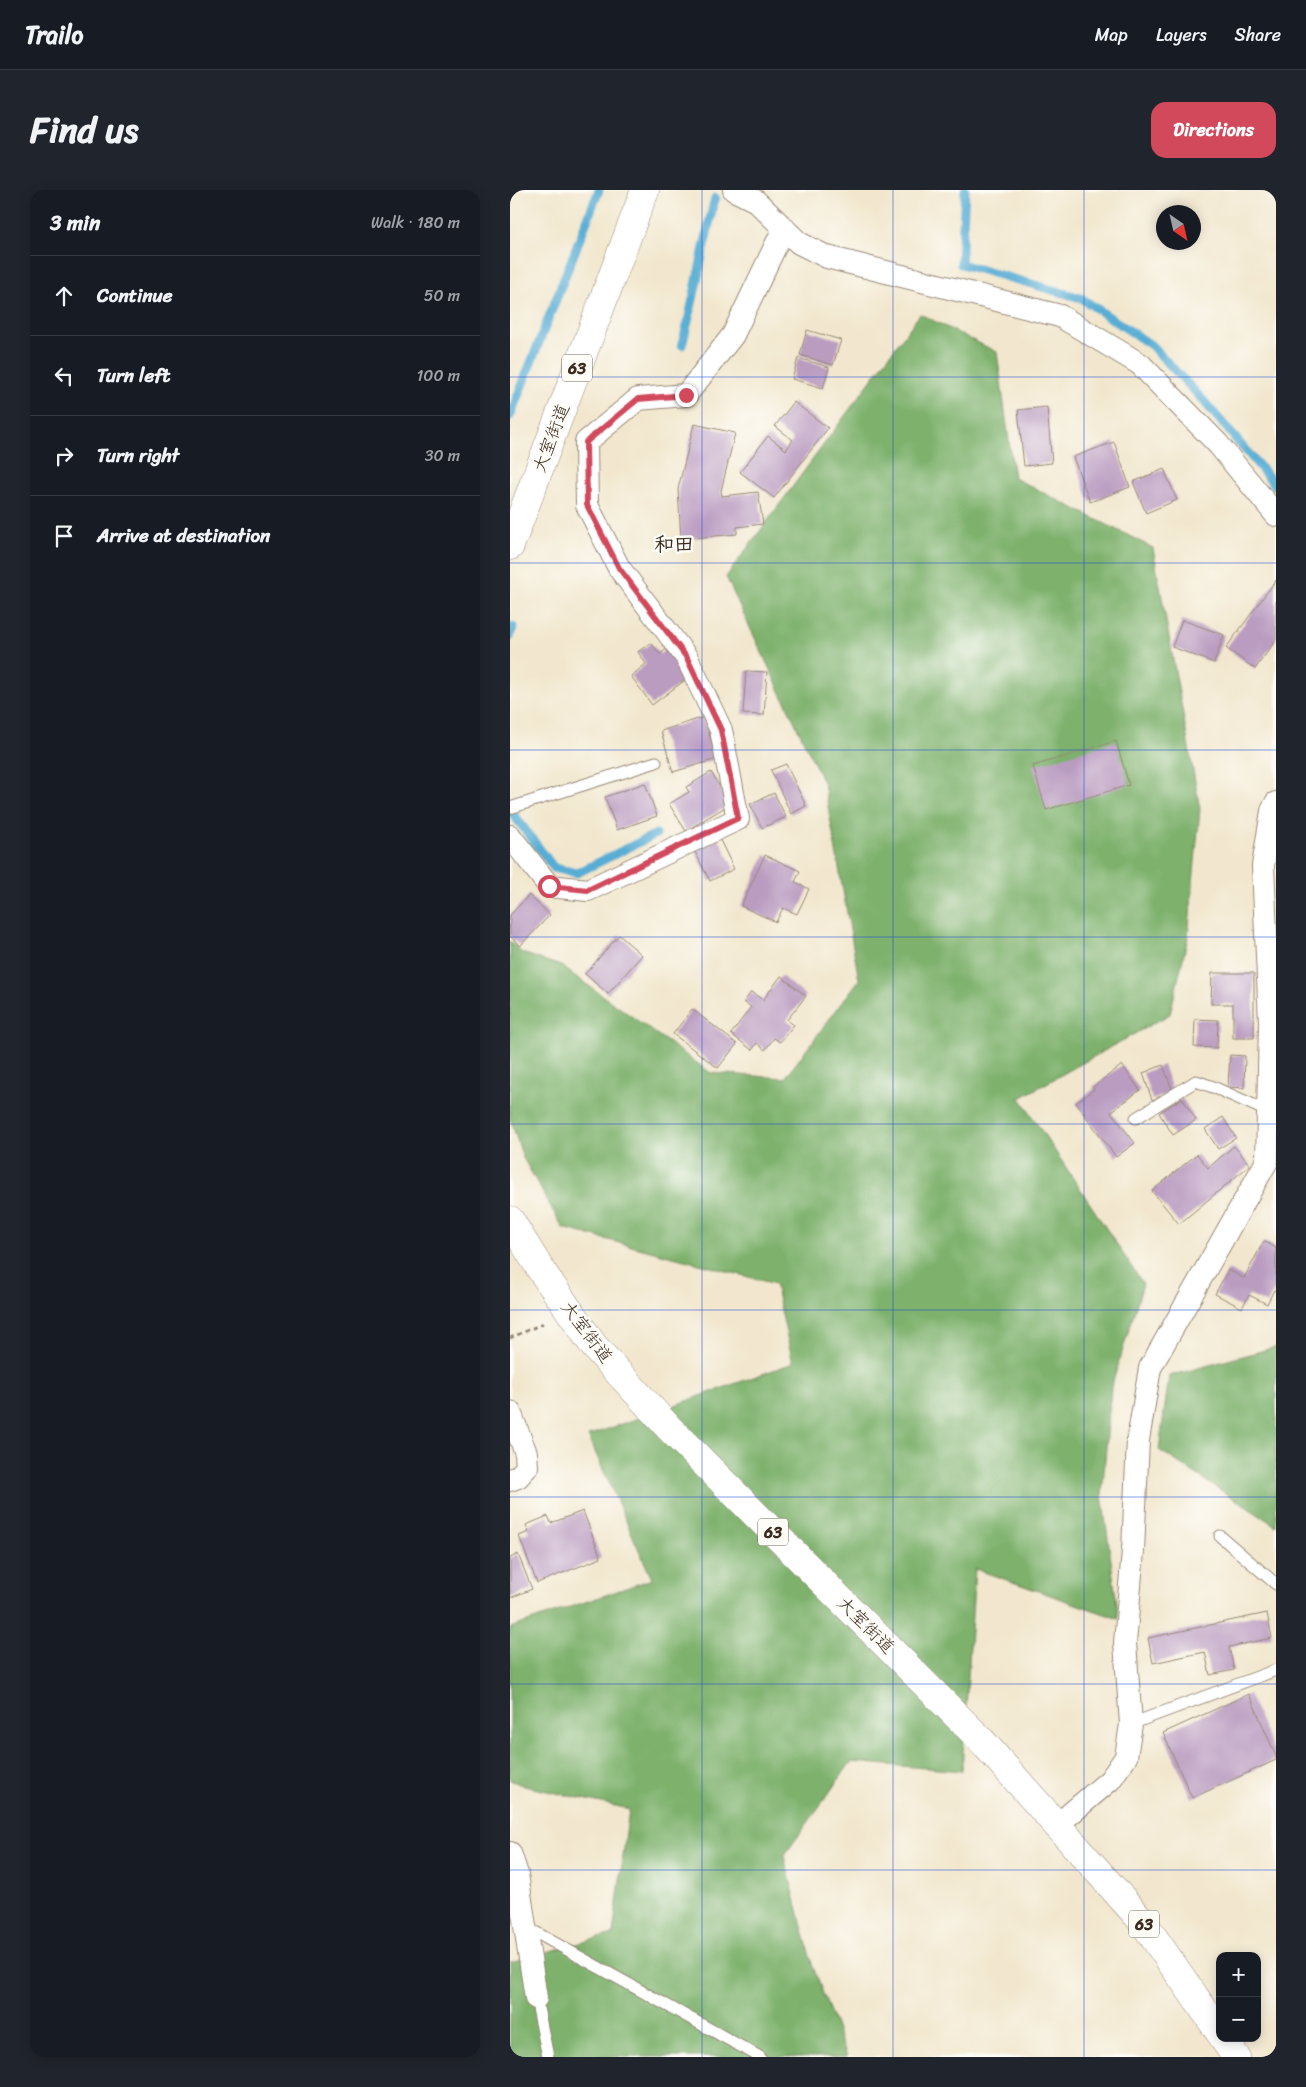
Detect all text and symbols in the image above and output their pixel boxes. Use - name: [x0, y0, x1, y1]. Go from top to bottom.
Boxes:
- text: Trailo: [25, 14, 83, 56]
- text: Map: [1095, 19, 1128, 51]
- text: Layers: [1156, 19, 1207, 51]
- text: Share: [1235, 19, 1281, 51]
- text: Find us: [30, 99, 138, 161]
- button: Directions: [1151, 102, 1276, 158]
- text: 3 min: [50, 204, 100, 242]
- north arrow: [1156, 205, 1201, 250]
- text: Walk · 180 m: [371, 208, 460, 237]
- text: Continue: [97, 279, 173, 312]
- text: 50 m: [424, 281, 460, 310]
- icon: ahead: [50, 282, 78, 310]
- road number: 63: [562, 354, 592, 382]
- text: Turn left: [97, 359, 170, 392]
- text: 100 m: [416, 361, 460, 390]
- icon: left: [50, 362, 78, 390]
- route end: [675, 384, 698, 407]
- street label: 大室街道: [523, 399, 579, 477]
- text: Turn right: [97, 439, 179, 472]
- text: 30 m: [425, 441, 460, 470]
- icon: right: [50, 442, 78, 470]
- text: Arrive at destination: [97, 519, 270, 552]
- icon: arrive: [50, 522, 78, 550]
- district label: 和田: [654, 527, 694, 562]
- route start: [538, 875, 561, 898]
- street label: 大室街道: [553, 1294, 621, 1370]
- road number: 63: [758, 1518, 788, 1545]
- street label: 大室街道: [829, 1588, 903, 1662]
- road number: 63: [1129, 1910, 1159, 1938]
- map controls: [1216, 1952, 1261, 2042]
- button: +: [1216, 1952, 1261, 1997]
- button: −: [1216, 1997, 1261, 2042]

